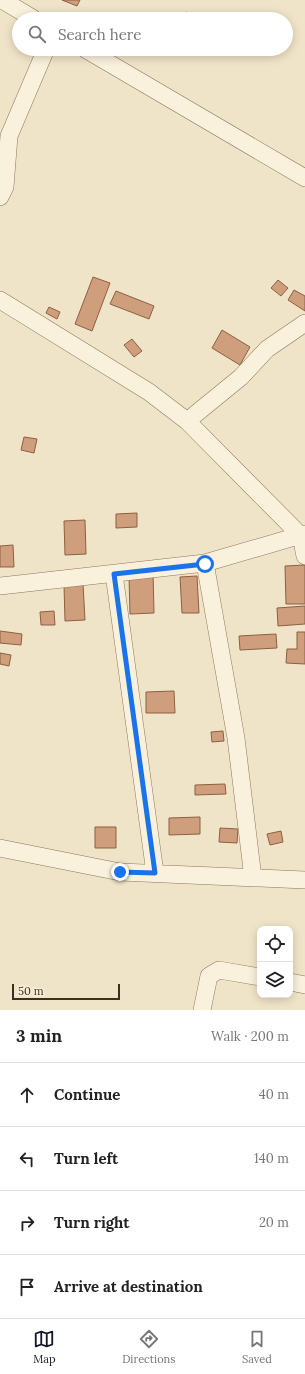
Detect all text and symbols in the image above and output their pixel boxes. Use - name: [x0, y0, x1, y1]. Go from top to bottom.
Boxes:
- search box: [12, 12, 293, 56]
- icon: search: [26, 23, 48, 45]
- text: Search here: [58, 25, 141, 44]
- route start: [196, 555, 214, 573]
- route end: [111, 863, 129, 881]
- map controls: [257, 926, 293, 998]
- button: locate: [257, 926, 293, 962]
- button: layers: [257, 962, 293, 998]
- scale bar: [12, 982, 120, 1001]
- text: 50 m: [18, 984, 44, 998]
- text: 3 min: [16, 1025, 62, 1047]
- text: Walk · 200 m: [211, 1028, 289, 1045]
- icon: ahead: [16, 1084, 38, 1106]
- text: Continue: [54, 1085, 120, 1104]
- text: 40 m: [259, 1086, 289, 1103]
- icon: left: [16, 1148, 38, 1170]
- text: Turn left: [54, 1149, 118, 1168]
- text: 140 m: [254, 1150, 289, 1167]
- icon: right: [16, 1212, 38, 1234]
- text: Turn right: [54, 1213, 130, 1232]
- text: 20 m: [259, 1214, 289, 1231]
- icon: arrive: [16, 1276, 38, 1298]
- text: Arrive at destination: [54, 1277, 203, 1296]
- tab: Map: [33, 1328, 56, 1366]
- tab: Directions: [122, 1328, 175, 1366]
- tab: Saved: [242, 1328, 272, 1366]

